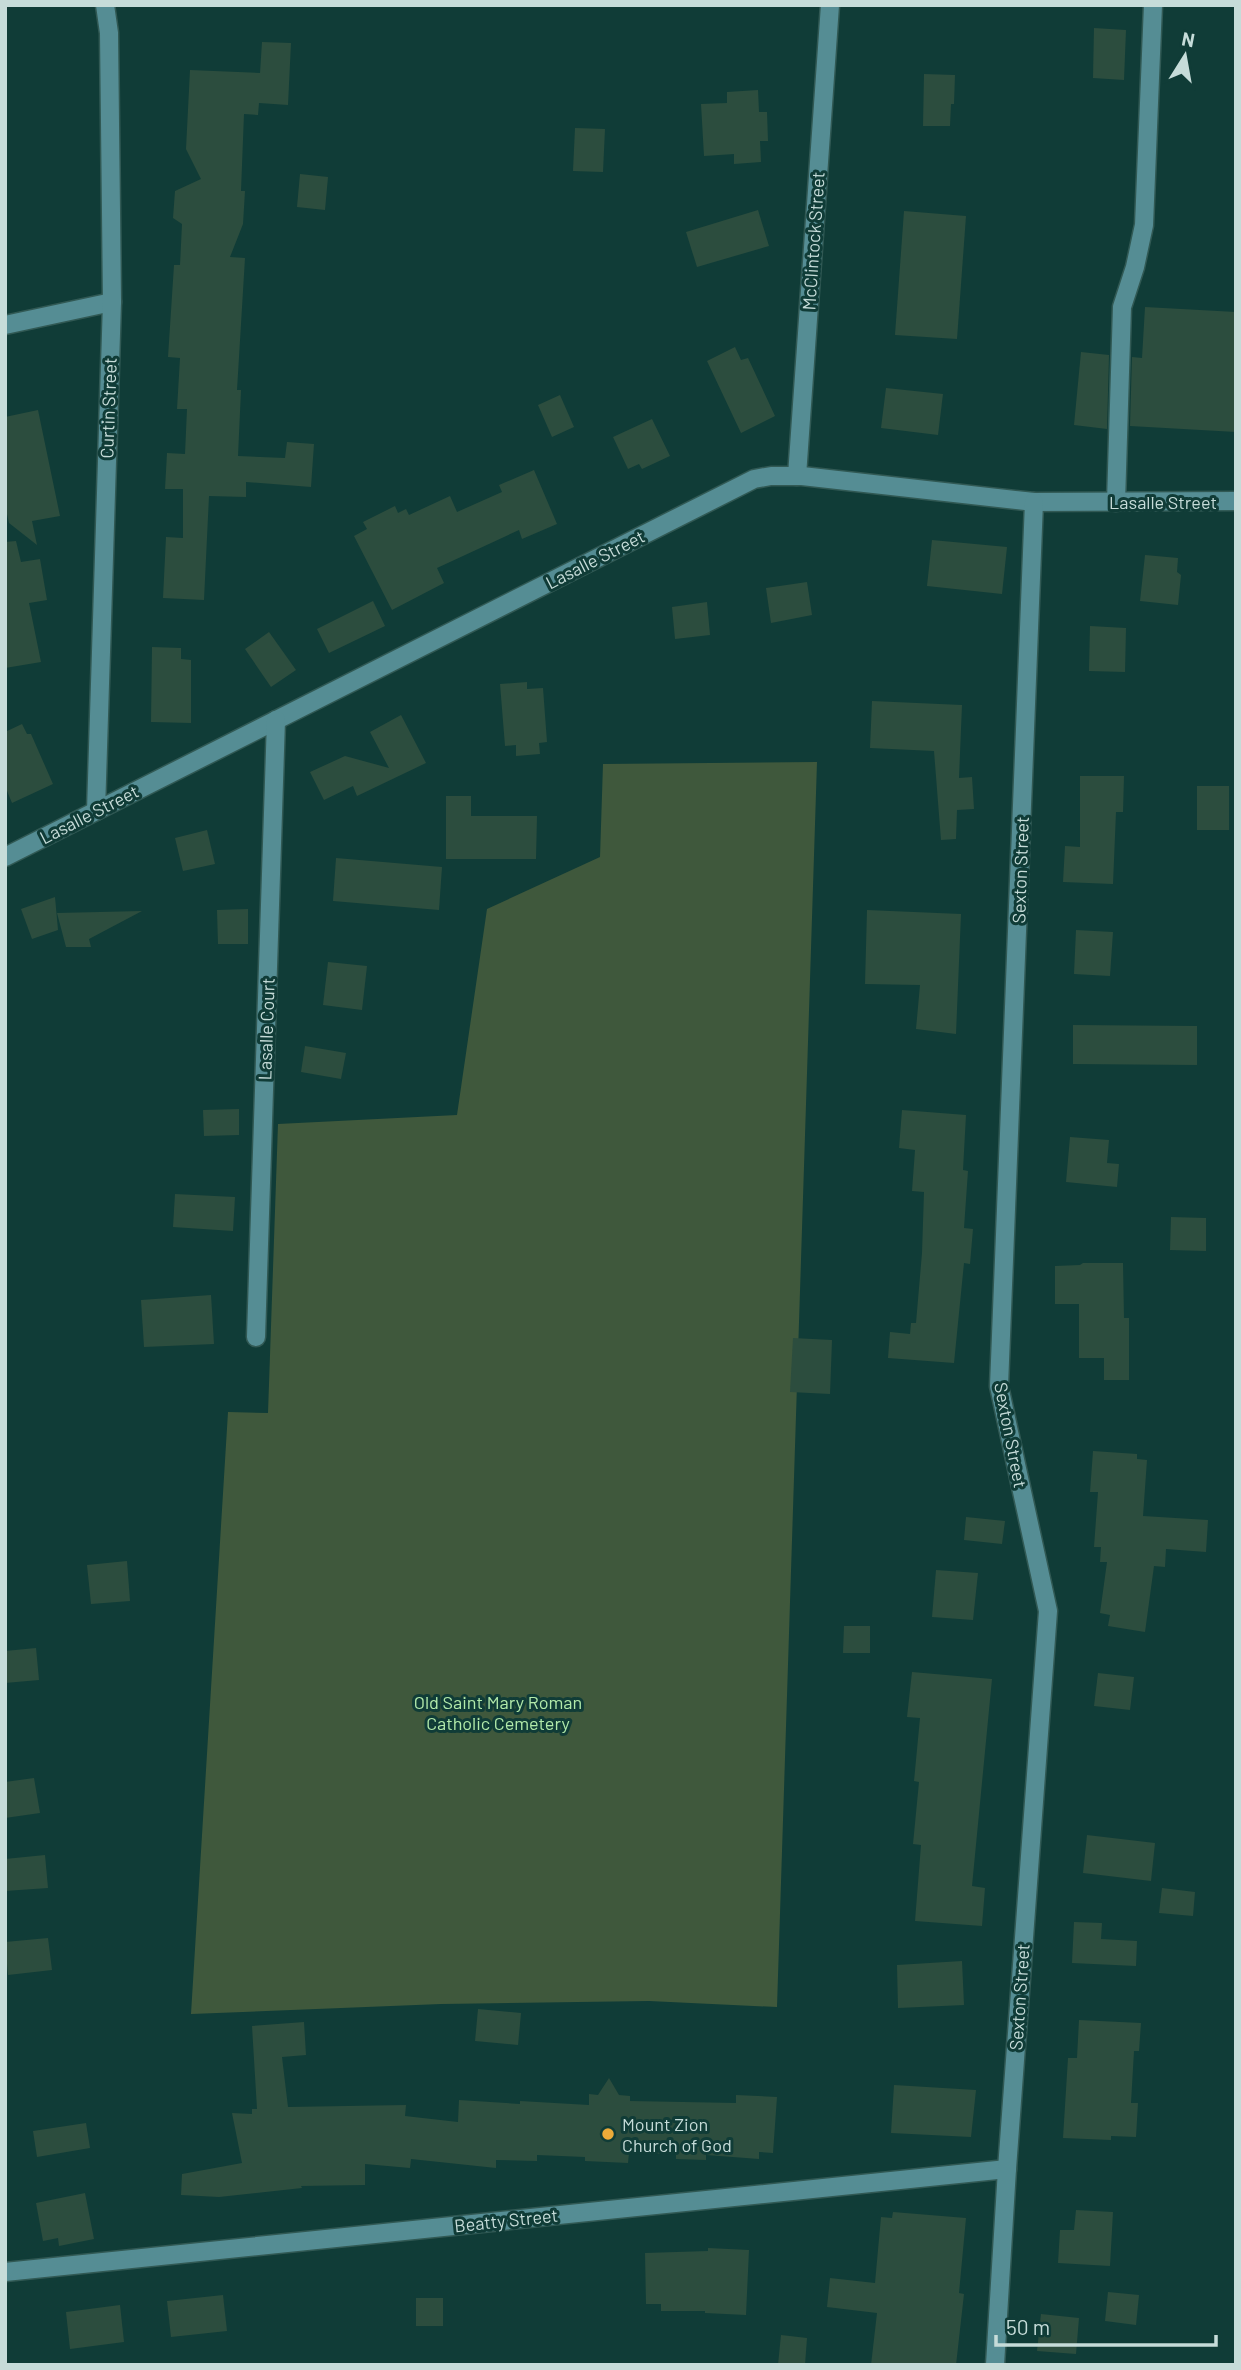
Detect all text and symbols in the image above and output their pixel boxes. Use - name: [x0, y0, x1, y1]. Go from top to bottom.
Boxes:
- north arrow: [1150, 21, 1220, 91]
- text: N: [1180, 26, 1197, 51]
- street label: McClintock Street: [797, 171, 829, 311]
- street label: Curtin Street: [95, 357, 121, 459]
- street label: Lasalle Street: [1109, 491, 1217, 513]
- street label: Lasalle Street: [542, 525, 648, 593]
- street label: Lasalle Street: [36, 780, 142, 848]
- street label: Sexton Street: [1007, 816, 1033, 924]
- street label: Lasalle Court: [253, 977, 279, 1081]
- street label: Sexton Street: [990, 1380, 1032, 1490]
- park label: Old Saint Mary Roman Catholic Cemetery: [414, 1691, 582, 1734]
- street label: Sexton Street: [1004, 1943, 1034, 2051]
- place label: Mount Zion Church of God: [622, 2113, 732, 2156]
- marker: Mount Zion Church of God: [600, 2126, 616, 2142]
- street label: Beatty Street: [453, 2204, 559, 2236]
- scale bar: [996, 2304, 1216, 2348]
- text: 50 m: [1006, 2314, 1050, 2339]

